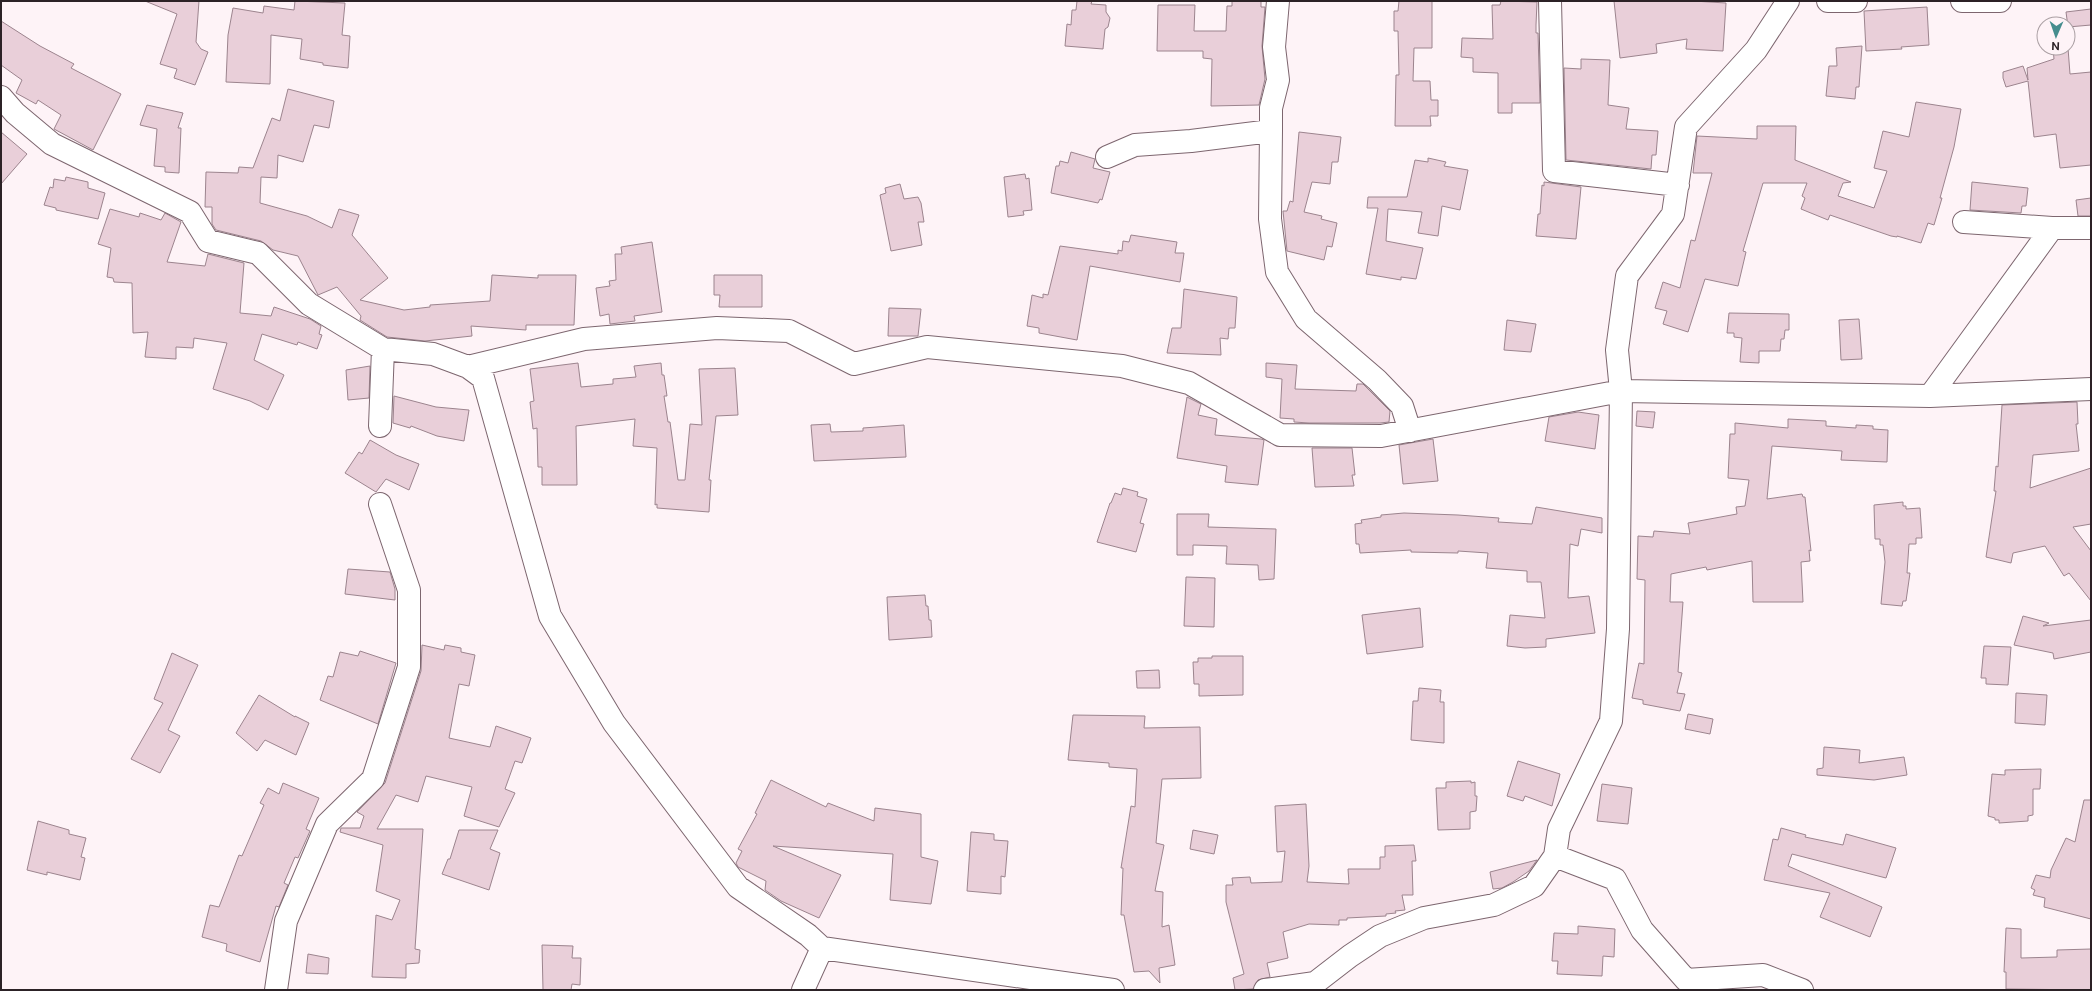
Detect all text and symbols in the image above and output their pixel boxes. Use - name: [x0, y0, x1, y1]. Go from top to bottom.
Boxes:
- north arrow: [2036, 16, 2076, 56]
- text: N: [2051, 40, 2060, 52]

